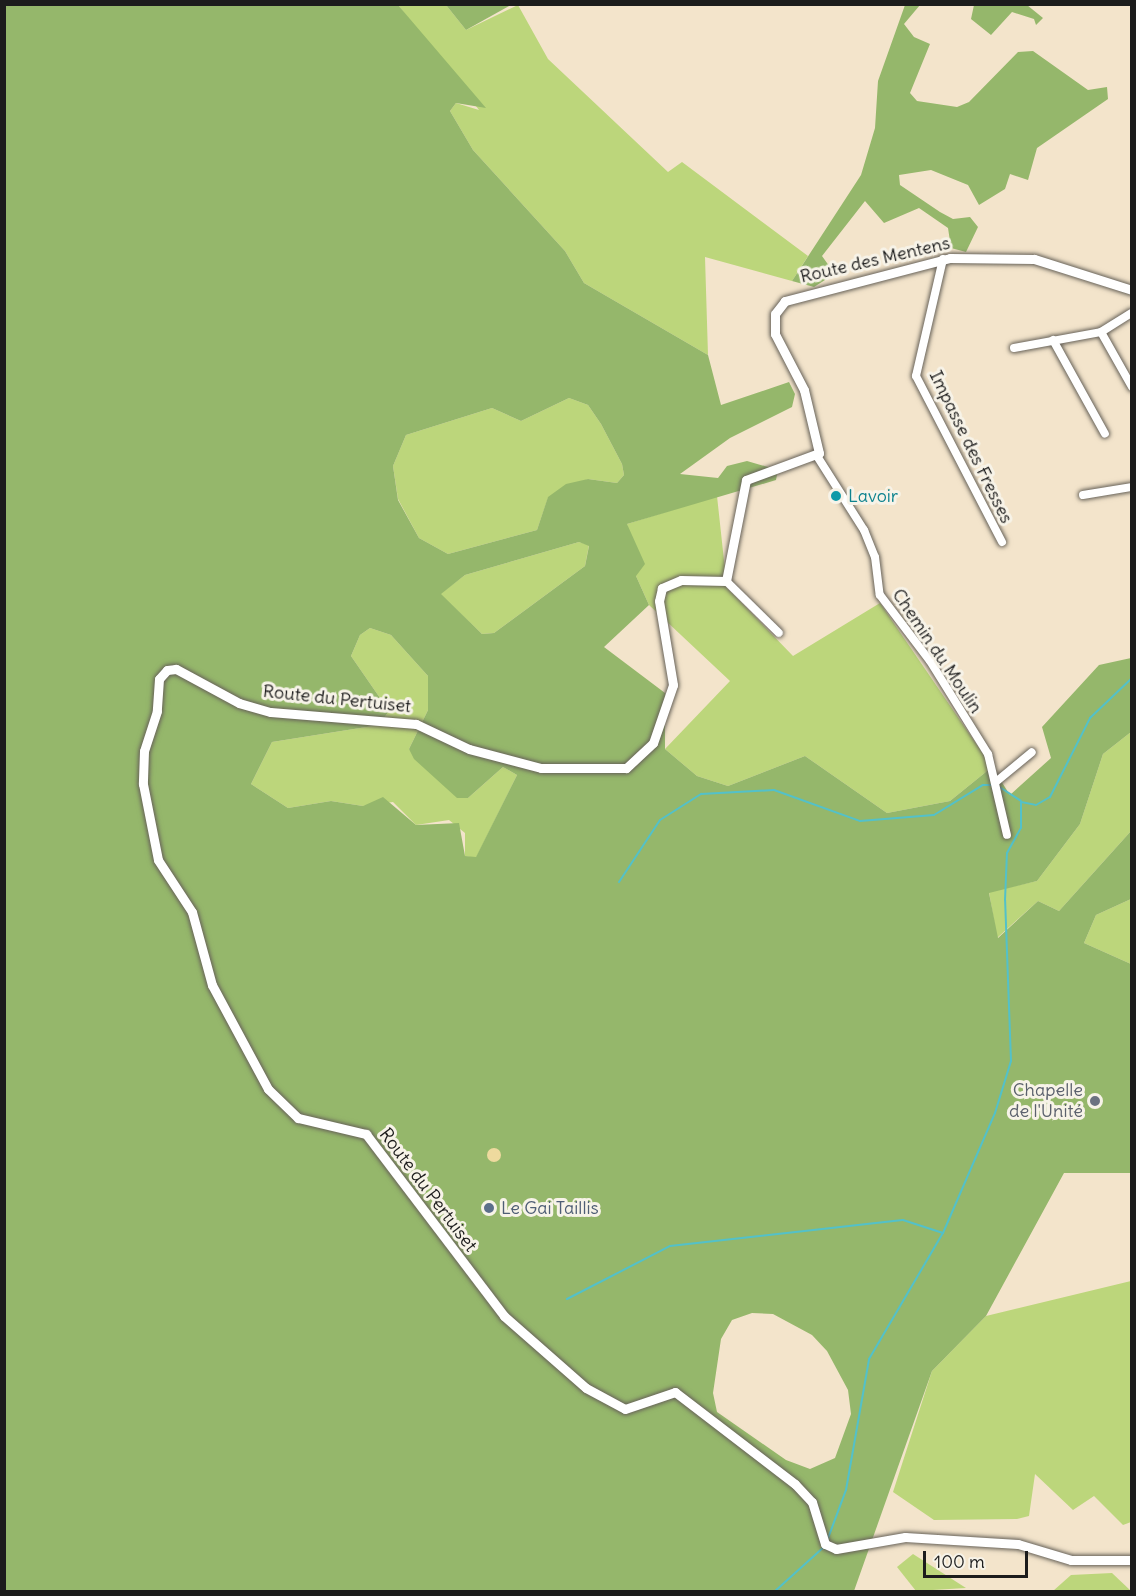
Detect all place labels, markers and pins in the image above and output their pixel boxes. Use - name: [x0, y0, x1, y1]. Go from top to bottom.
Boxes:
- place label: Lavoir: [848, 485, 898, 507]
- marker: Lavoir: [829, 489, 843, 503]
- place label: Chapelle de l'Unité: [1009, 1080, 1083, 1122]
- marker: Chapelle de l'Unité: [1088, 1094, 1102, 1108]
- place label: Le Gai Taillis: [501, 1197, 599, 1219]
- marker: Le Gai Taillis: [482, 1201, 496, 1215]

